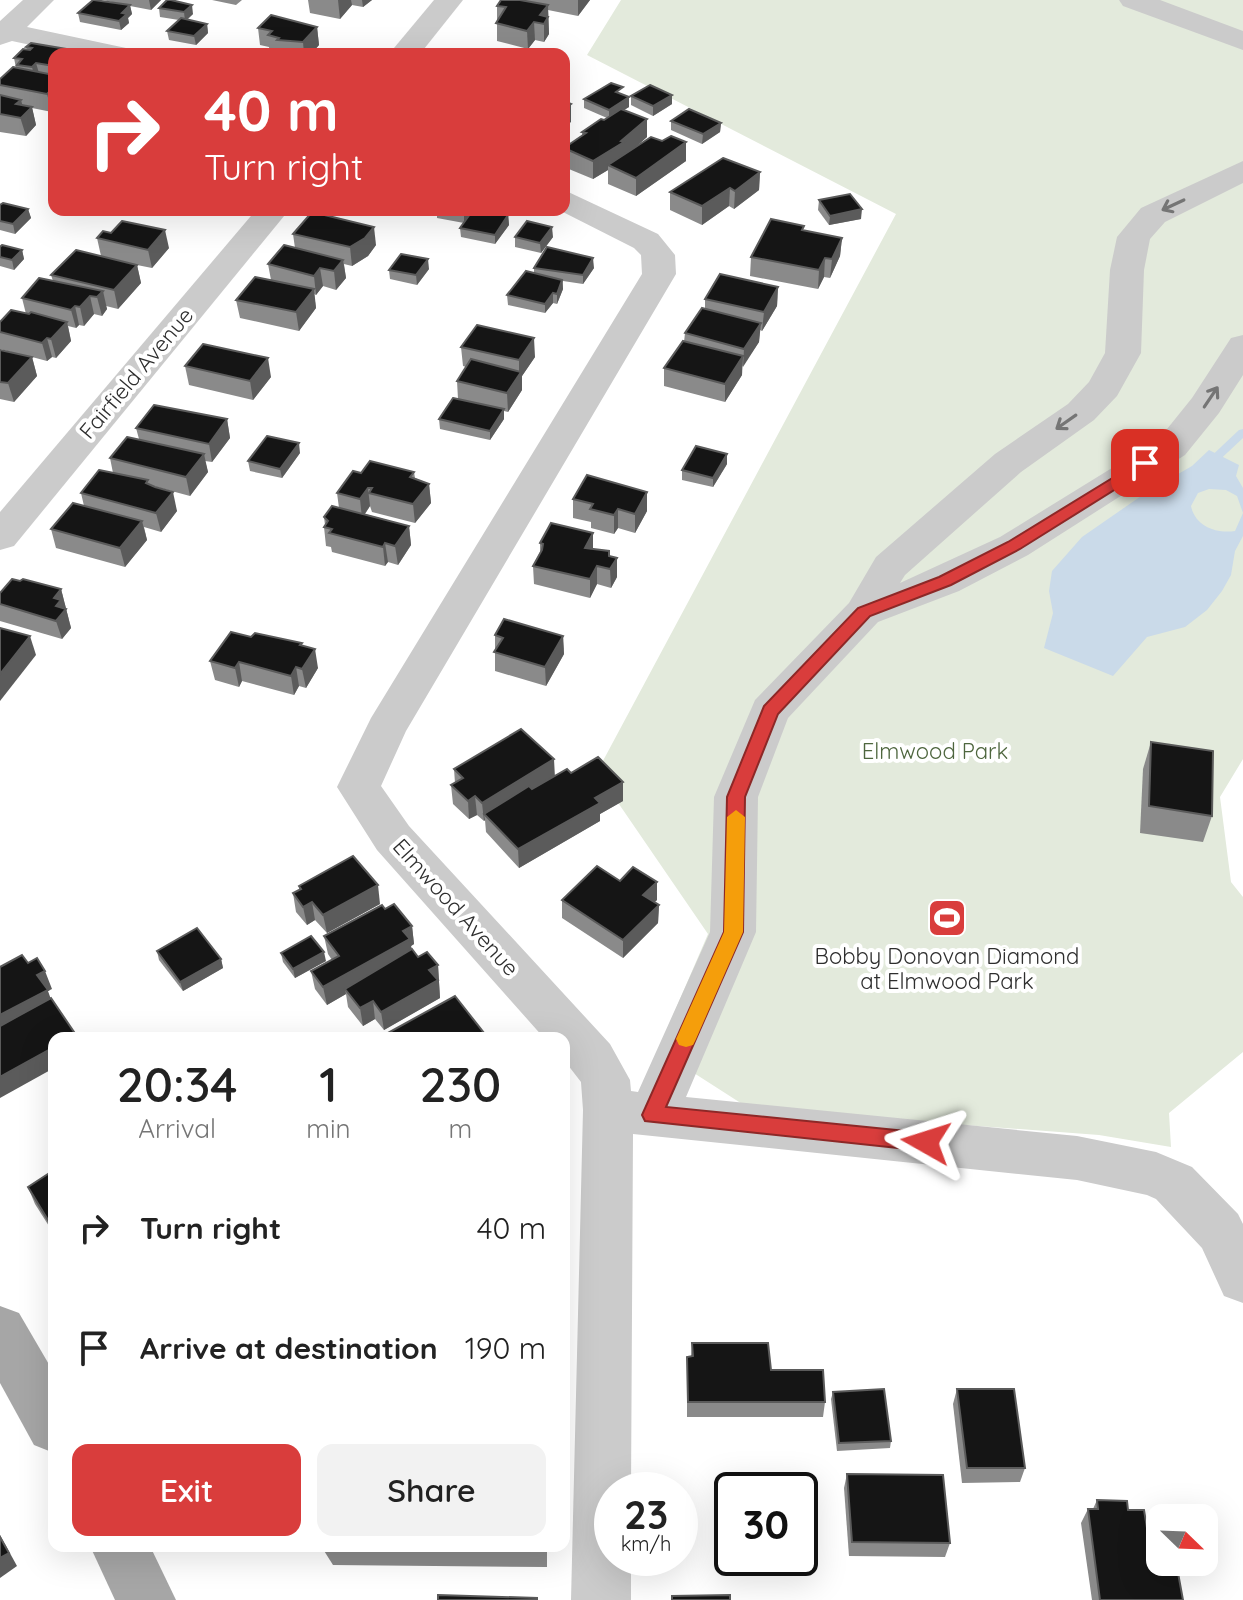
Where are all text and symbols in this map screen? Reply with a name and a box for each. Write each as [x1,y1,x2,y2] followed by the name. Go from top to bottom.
[204,75,339,145] text: 40 m
[72,80,176,184] icon: right
[204,144,363,189] text: Turn right
[1162,199,1186,214] one-way arrow
[73,302,199,444] street label: Fairfield Avenue
[1203,386,1220,408] one-way arrow
[1055,414,1077,430] one-way arrow
[1111,429,1179,497] pin
[1123,441,1167,485] icon: arrive
[862,737,1008,765] park label: Elmwood Park
[387,832,525,982] street label: Elmwood Avenue
[926,897,968,939] sports icon: Bobby Donovan Diamond at Elmwood Park
[815,942,1079,995] place label: Bobby Donovan Diamond at Elmwood Park
[117,1054,238,1114] text: 20:34
[319,1054,338,1114] text: 1
[419,1054,501,1114] text: 230
[884,1100,968,1184] position arrow
[138,1112,216,1145] text: Arrival
[306,1112,351,1145] text: min
[448,1112,472,1145] text: m
[72,1206,116,1250] icon: right
[140,1209,281,1247] text: Turn right
[477,1209,546,1247] text: 40 m
[72,1326,116,1370] icon: arrive
[140,1329,438,1367] text: Arrive at destination
[465,1329,546,1367] text: 190 m
[72,1444,301,1536] button: Exit
[317,1444,546,1536] button: Share
[714,1472,818,1576] speed limit sign: 30
[624,1489,668,1539] text: 23
[1146,1504,1218,1576] north arrow
[1146,1504,1218,1576] map controls
[621,1531,671,1556] text: km/h

